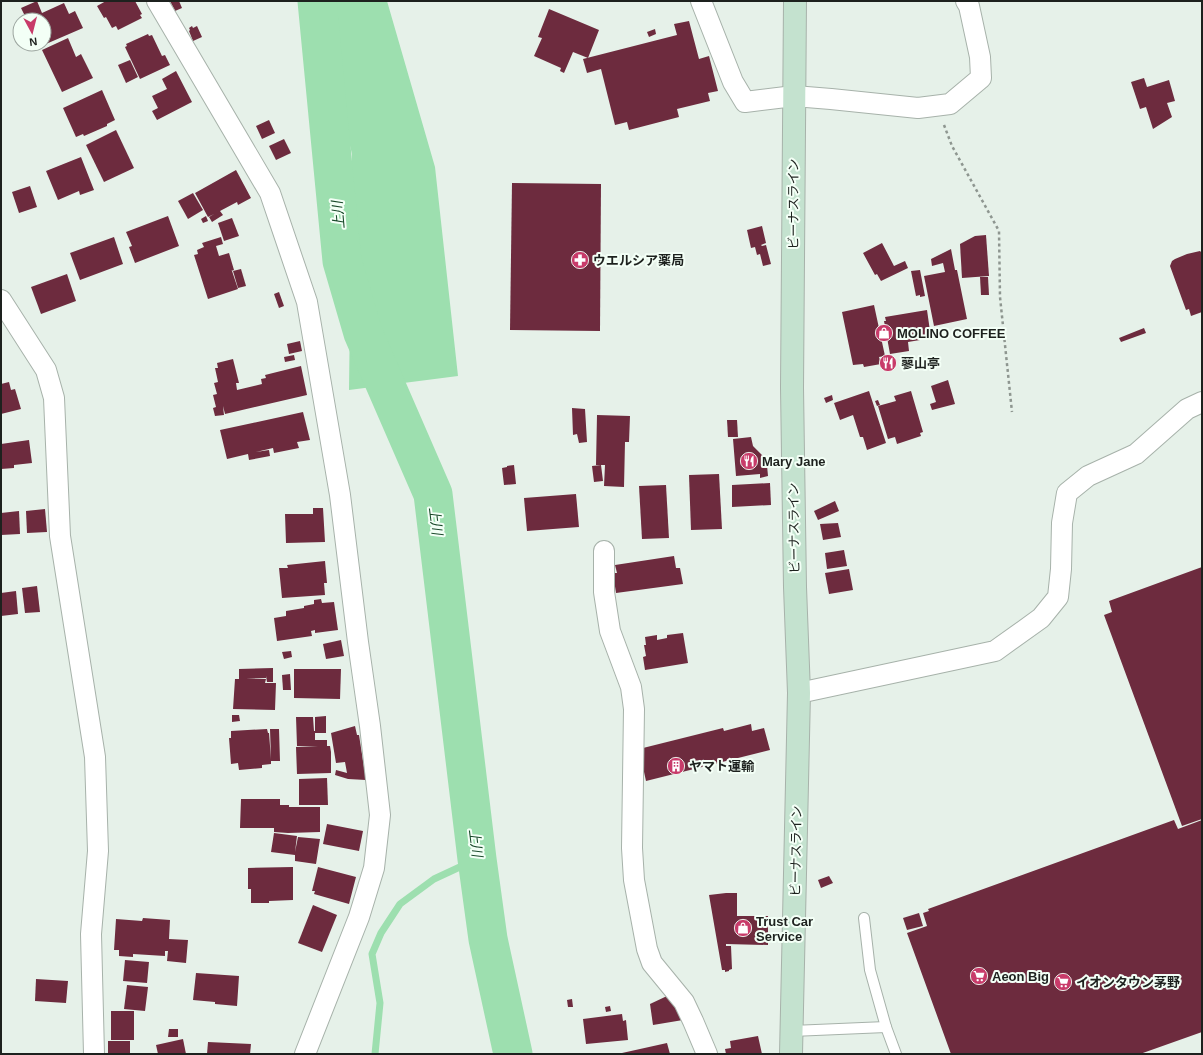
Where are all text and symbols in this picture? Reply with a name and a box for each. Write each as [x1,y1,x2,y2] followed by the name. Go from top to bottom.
[12,12,52,52] north arrow
[28,35,38,48] text: N
[786,158,801,250] street label: ビーナスライン
[329,198,347,230] water label: 上川
[570,250,590,270] pharmacy icon: ウエルシア薬局
[593,253,684,268] place label: ウエルシア薬局
[874,323,894,343] shop icon: MOLINO COFFEE
[897,326,1006,341] place label: MOLINO COFFEE
[878,353,898,373] restaurant icon: 蓼山亭
[901,356,940,371] place label: 蓼山亭
[739,451,759,471] restaurant icon: Mary Jane
[762,454,826,469] place label: Mary Jane
[786,482,802,574] street label: ビーナスライン
[426,506,446,538] water label: 上川
[666,756,686,776] building icon: ヤマト運輸
[689,759,755,774] place label: ヤマト運輸
[788,805,804,897] street label: ビーナスライン
[466,828,486,860] water label: 上川
[756,914,813,944] place label: Trust Car Service
[733,918,753,938] shop icon: Trust Car Service
[969,966,989,986] supermarket icon: Aeon Big
[992,969,1049,984] place label: Aeon Big
[1053,972,1073,992] supermarket icon: イオンタウン茅野
[1076,975,1180,990] place label: イオンタウン茅野

